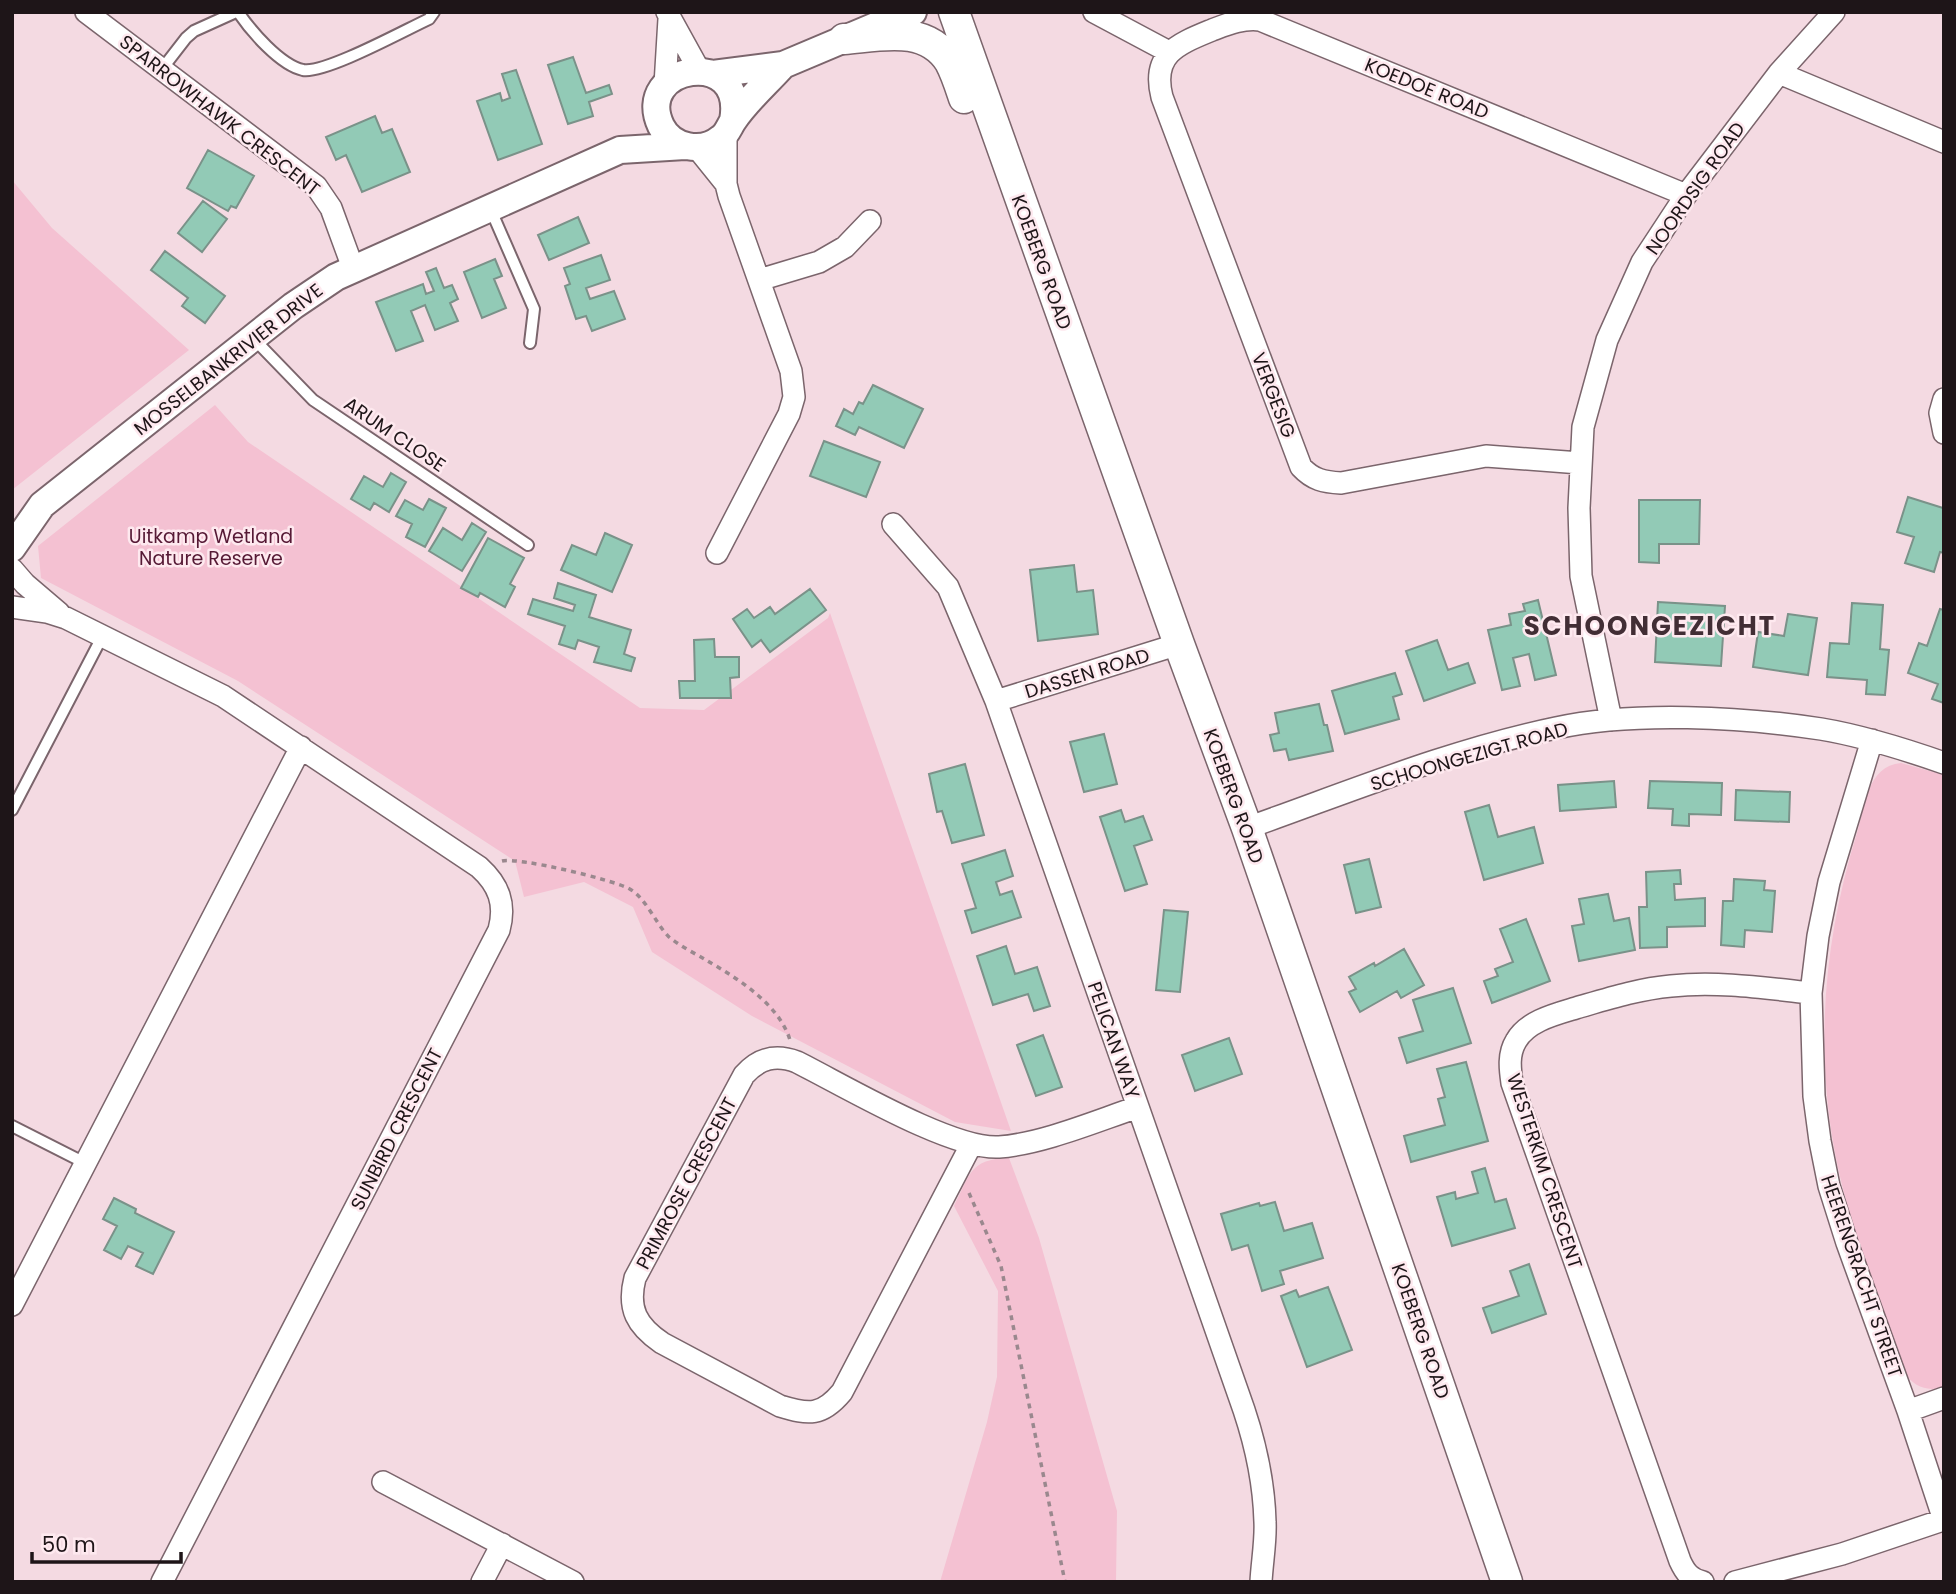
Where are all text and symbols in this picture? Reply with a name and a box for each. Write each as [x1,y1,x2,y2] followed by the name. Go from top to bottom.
[114,29,326,202] street label: SPARROWHAWK CRESCENT
[1361,51,1493,126] street label: KOEDOE ROAD
[1639,116,1751,260] street label: NOORDSIG ROAD
[1005,191,1078,333] street label: KOEBERG ROAD
[128,277,328,442] street label: MOSSELBANKRIVIER DRIVE
[1245,349,1302,442] street label: VERGESIG
[339,390,451,478] street label: ARUM CLOSE
[129,523,293,572] park label: Uitkamp Wetland Nature Reserve
[1524,608,1776,644] district label: SCHOONGEZICHT
[1021,642,1153,705] street label: DASSEN ROAD
[1367,715,1571,798] street label: SCHOONGEZIGT ROAD
[1197,725,1270,867] street label: KOEBERG ROAD
[1081,978,1146,1102] street label: PELICAN WAY
[344,1043,449,1215] street label: SUNBIRD CRESCENT
[1500,1070,1589,1272] street label: WESTERKIM CRESCENT
[630,1092,743,1274] street label: PRIMROSE CRESCENT
[1814,1171,1909,1381] street label: HEERENGRACHT STREET
[1385,1260,1456,1402] street label: KOEBERG ROAD
[32,1520,180,1564] scale bar
[42,1530,96,1559] text: 50 m

